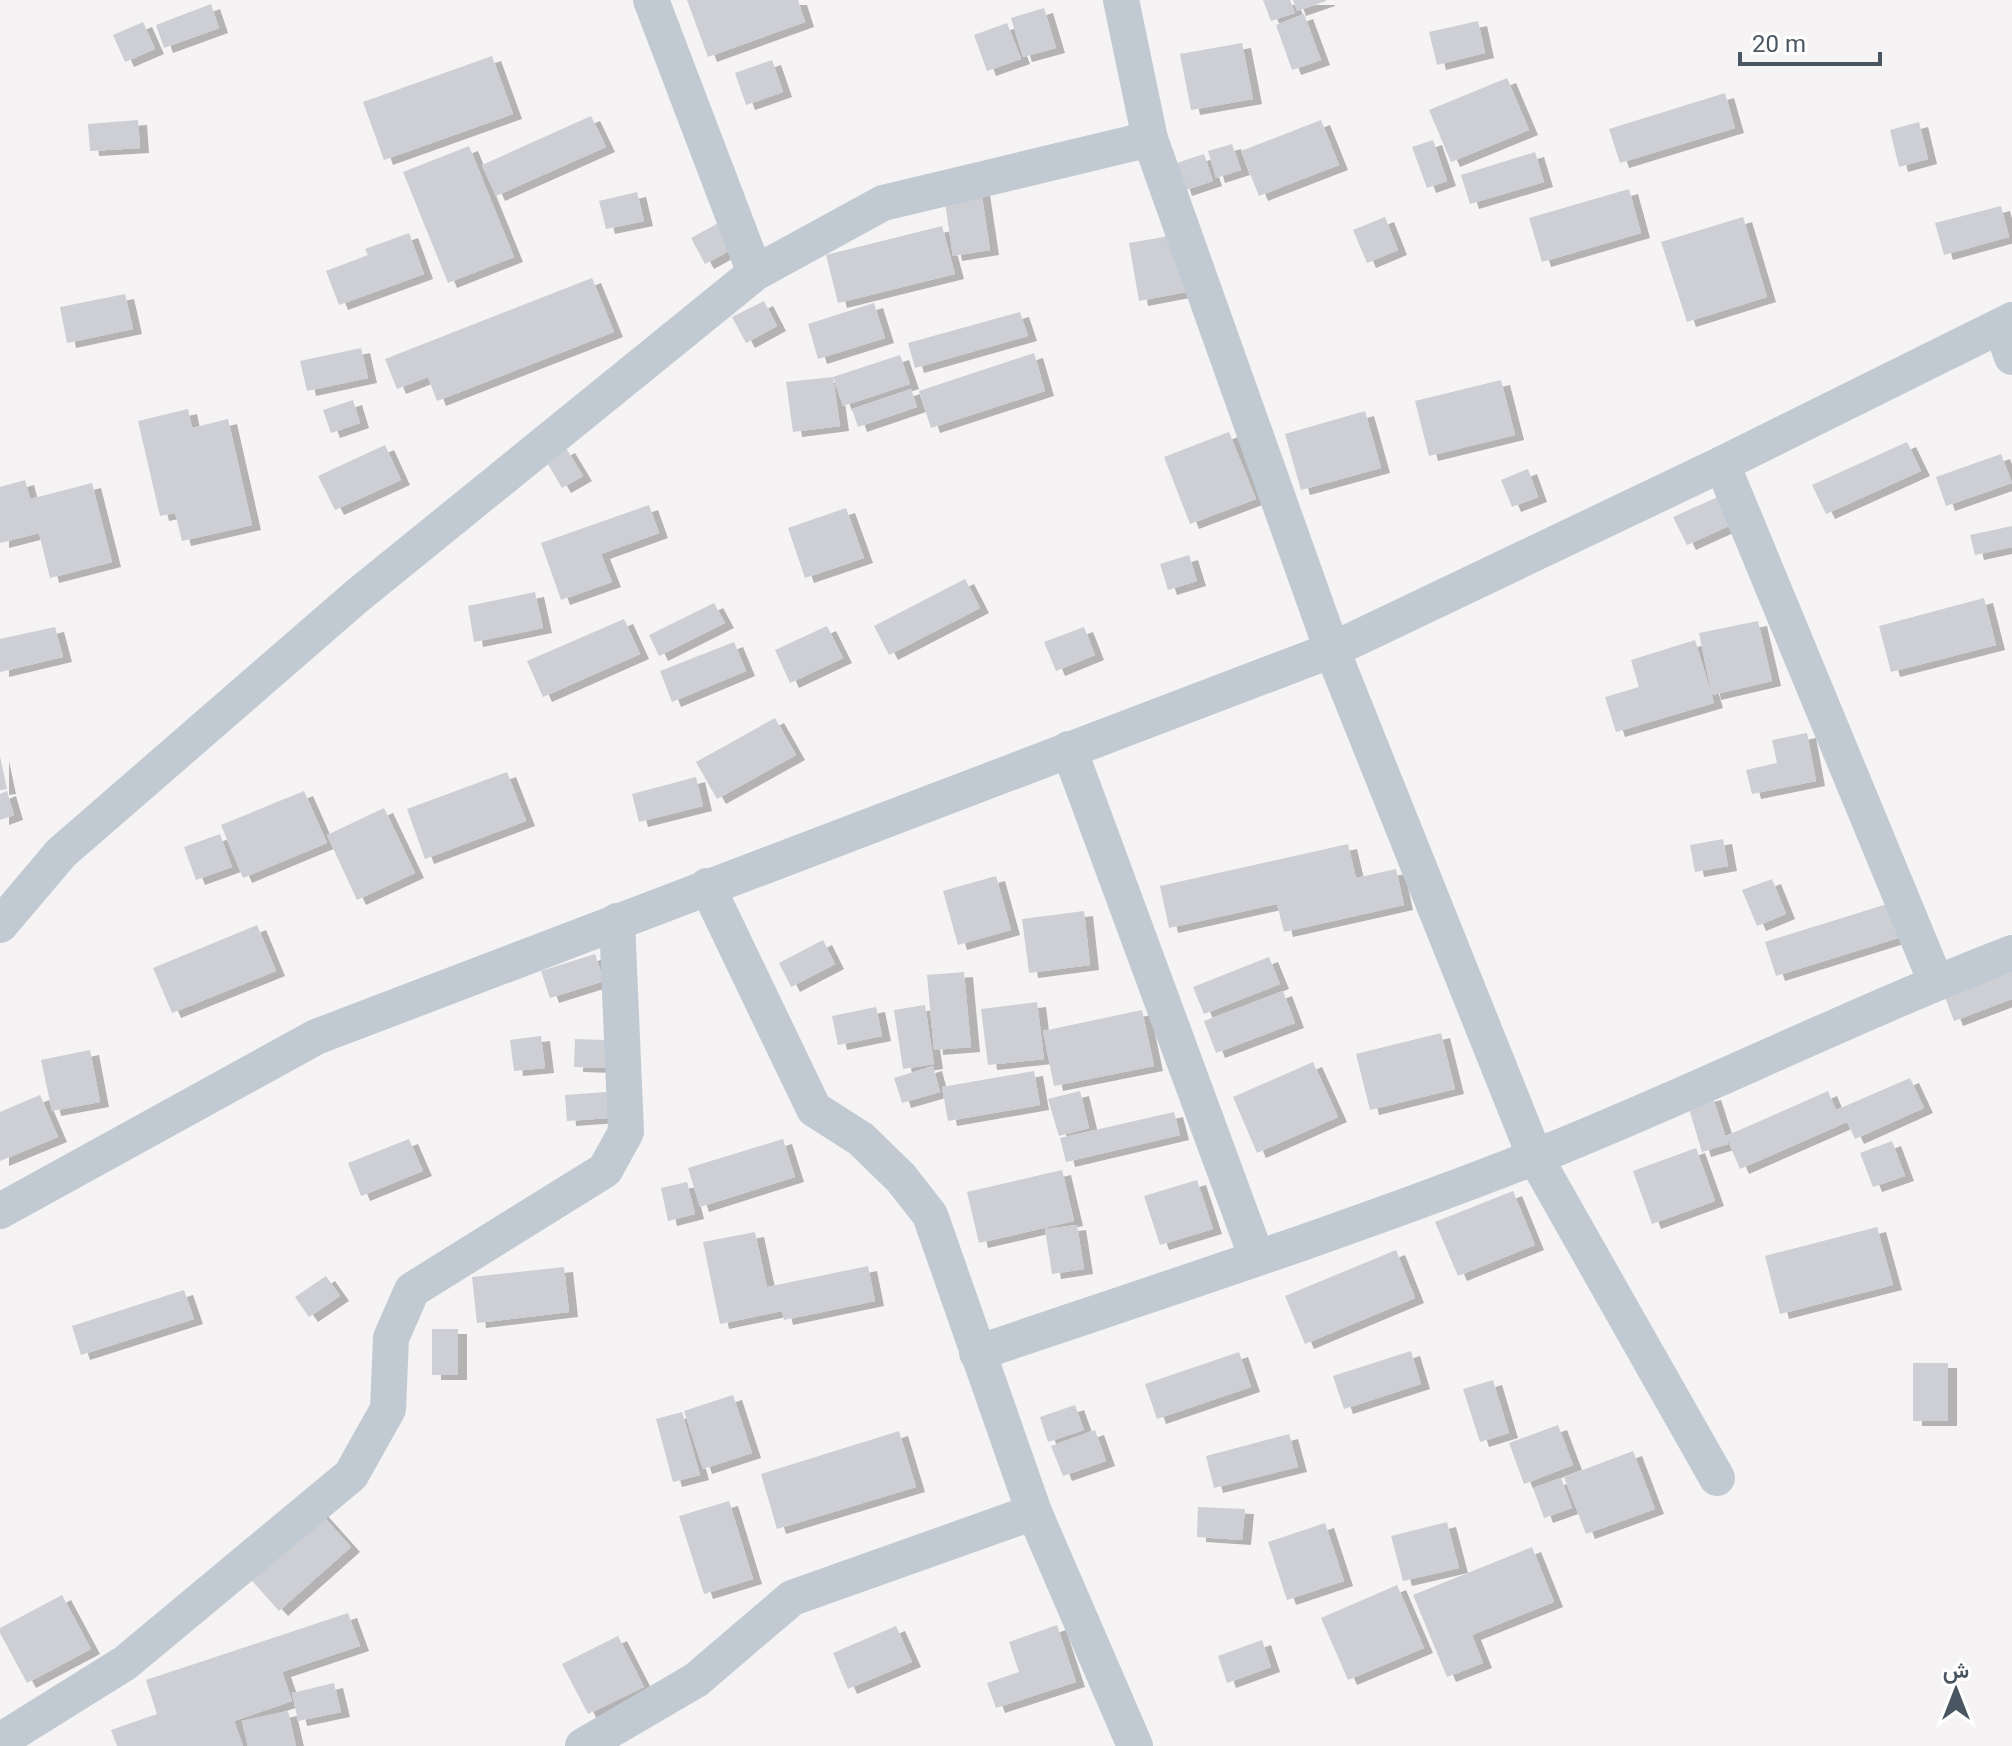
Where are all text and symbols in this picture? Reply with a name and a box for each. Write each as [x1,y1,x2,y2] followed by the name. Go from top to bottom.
[1740,16,1880,66] scale bar
[1752,30,1806,58] text: 20 m
[1916,1650,1996,1730] north arrow
[1943,1658,1969,1684] text: ش

